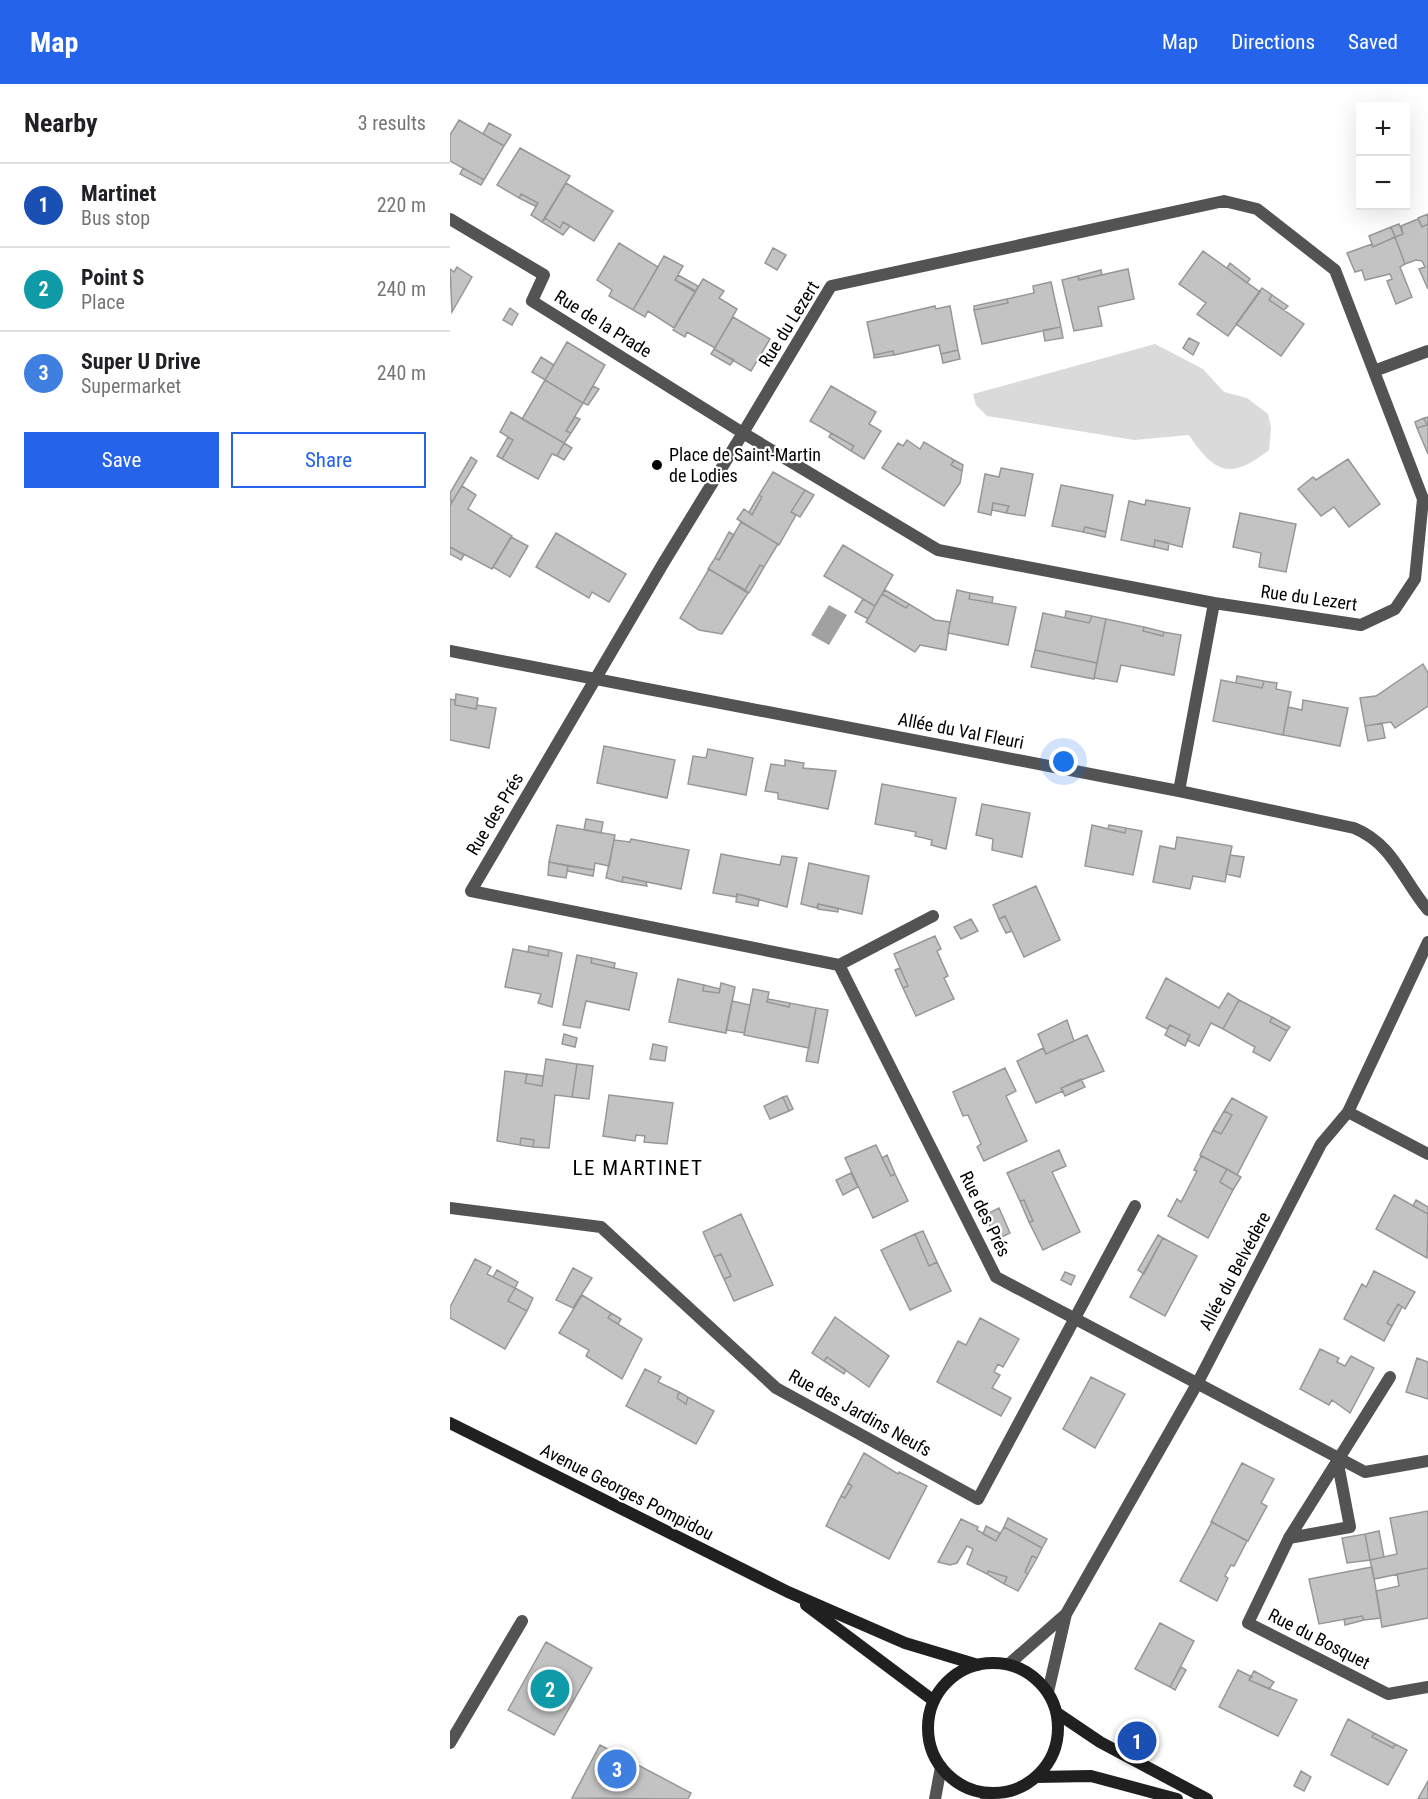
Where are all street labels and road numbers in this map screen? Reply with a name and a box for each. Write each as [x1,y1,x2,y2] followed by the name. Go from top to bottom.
[754,277,823,370] street label: Rue du Lezert
[551,285,656,362] street label: Rue de la Prade
[1260,580,1359,615] street label: Rue du Lezert
[896,708,1026,753] street label: Allée du Val Fleuri
[462,769,527,859] street label: Rue des Prés
[956,1168,1015,1260] street label: Rue des Prés
[1195,1208,1275,1334] street label: Allée du Belvédère
[785,1365,935,1460] street label: Rue des Jardins Neufs
[537,1439,717,1544] street label: Avenue Georges Pompidou
[1265,1604,1374,1673] street label: Rue du Bosquet

